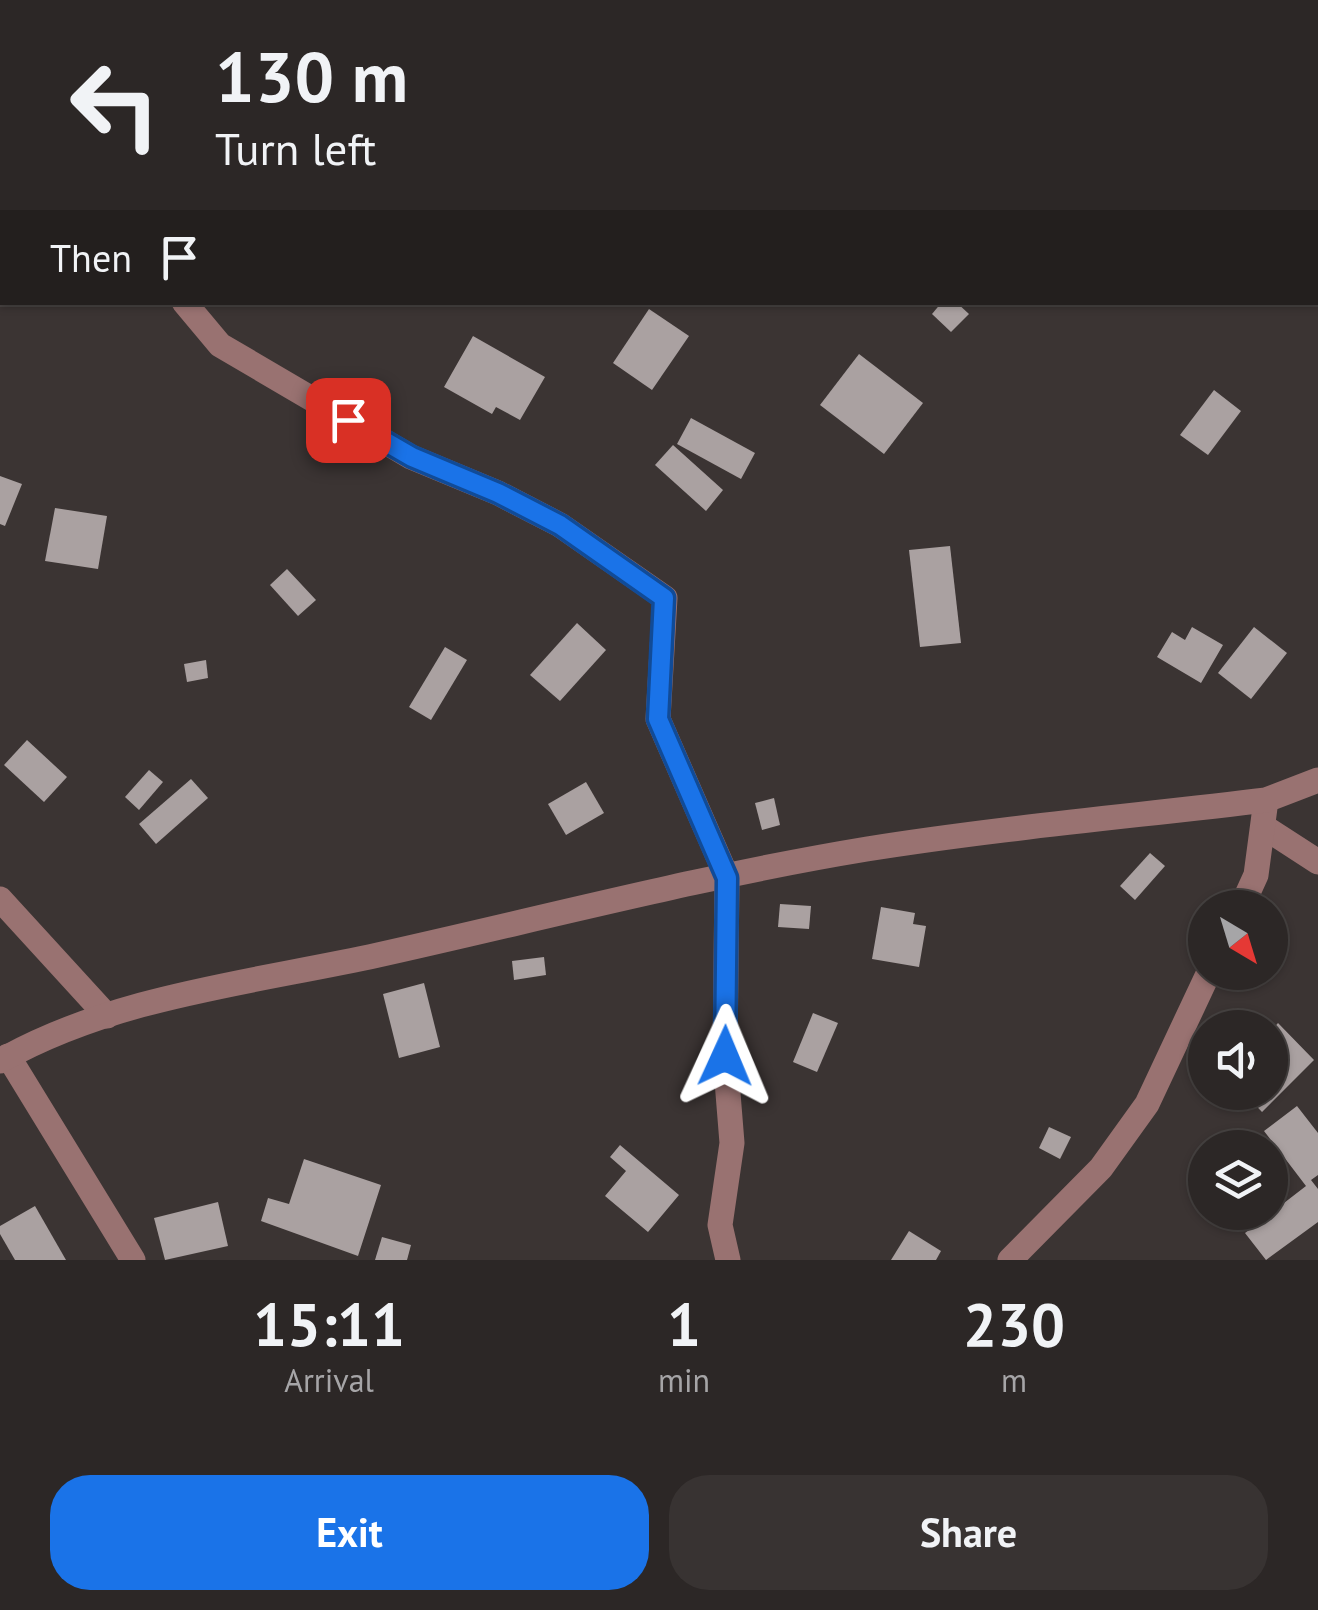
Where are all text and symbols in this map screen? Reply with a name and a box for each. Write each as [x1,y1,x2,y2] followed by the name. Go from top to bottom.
[215,31,408,121] text: 130 m
[50,40,180,170] icon: left
[215,119,376,177] text: Turn left
[152,230,207,285] icon: arrive
[50,233,132,282] text: Then
[306,378,391,463] pin
[321,393,376,448] icon: arrive
[1188,890,1288,990] north arrow
[1188,890,1288,1230] map controls
[673,1004,777,1108] position arrow
[1188,1010,1288,1110] button: sound
[1188,1130,1288,1230] button: layers
[253,1285,405,1363] text: 15:11
[667,1285,701,1363] text: 1
[963,1285,1065,1363] text: 230
[284,1359,374,1401] text: Arrival
[658,1359,710,1401] text: min
[1001,1359,1027,1401] text: m
[50,1475,649,1590] button: Exit
[669,1475,1268,1590] button: Share

